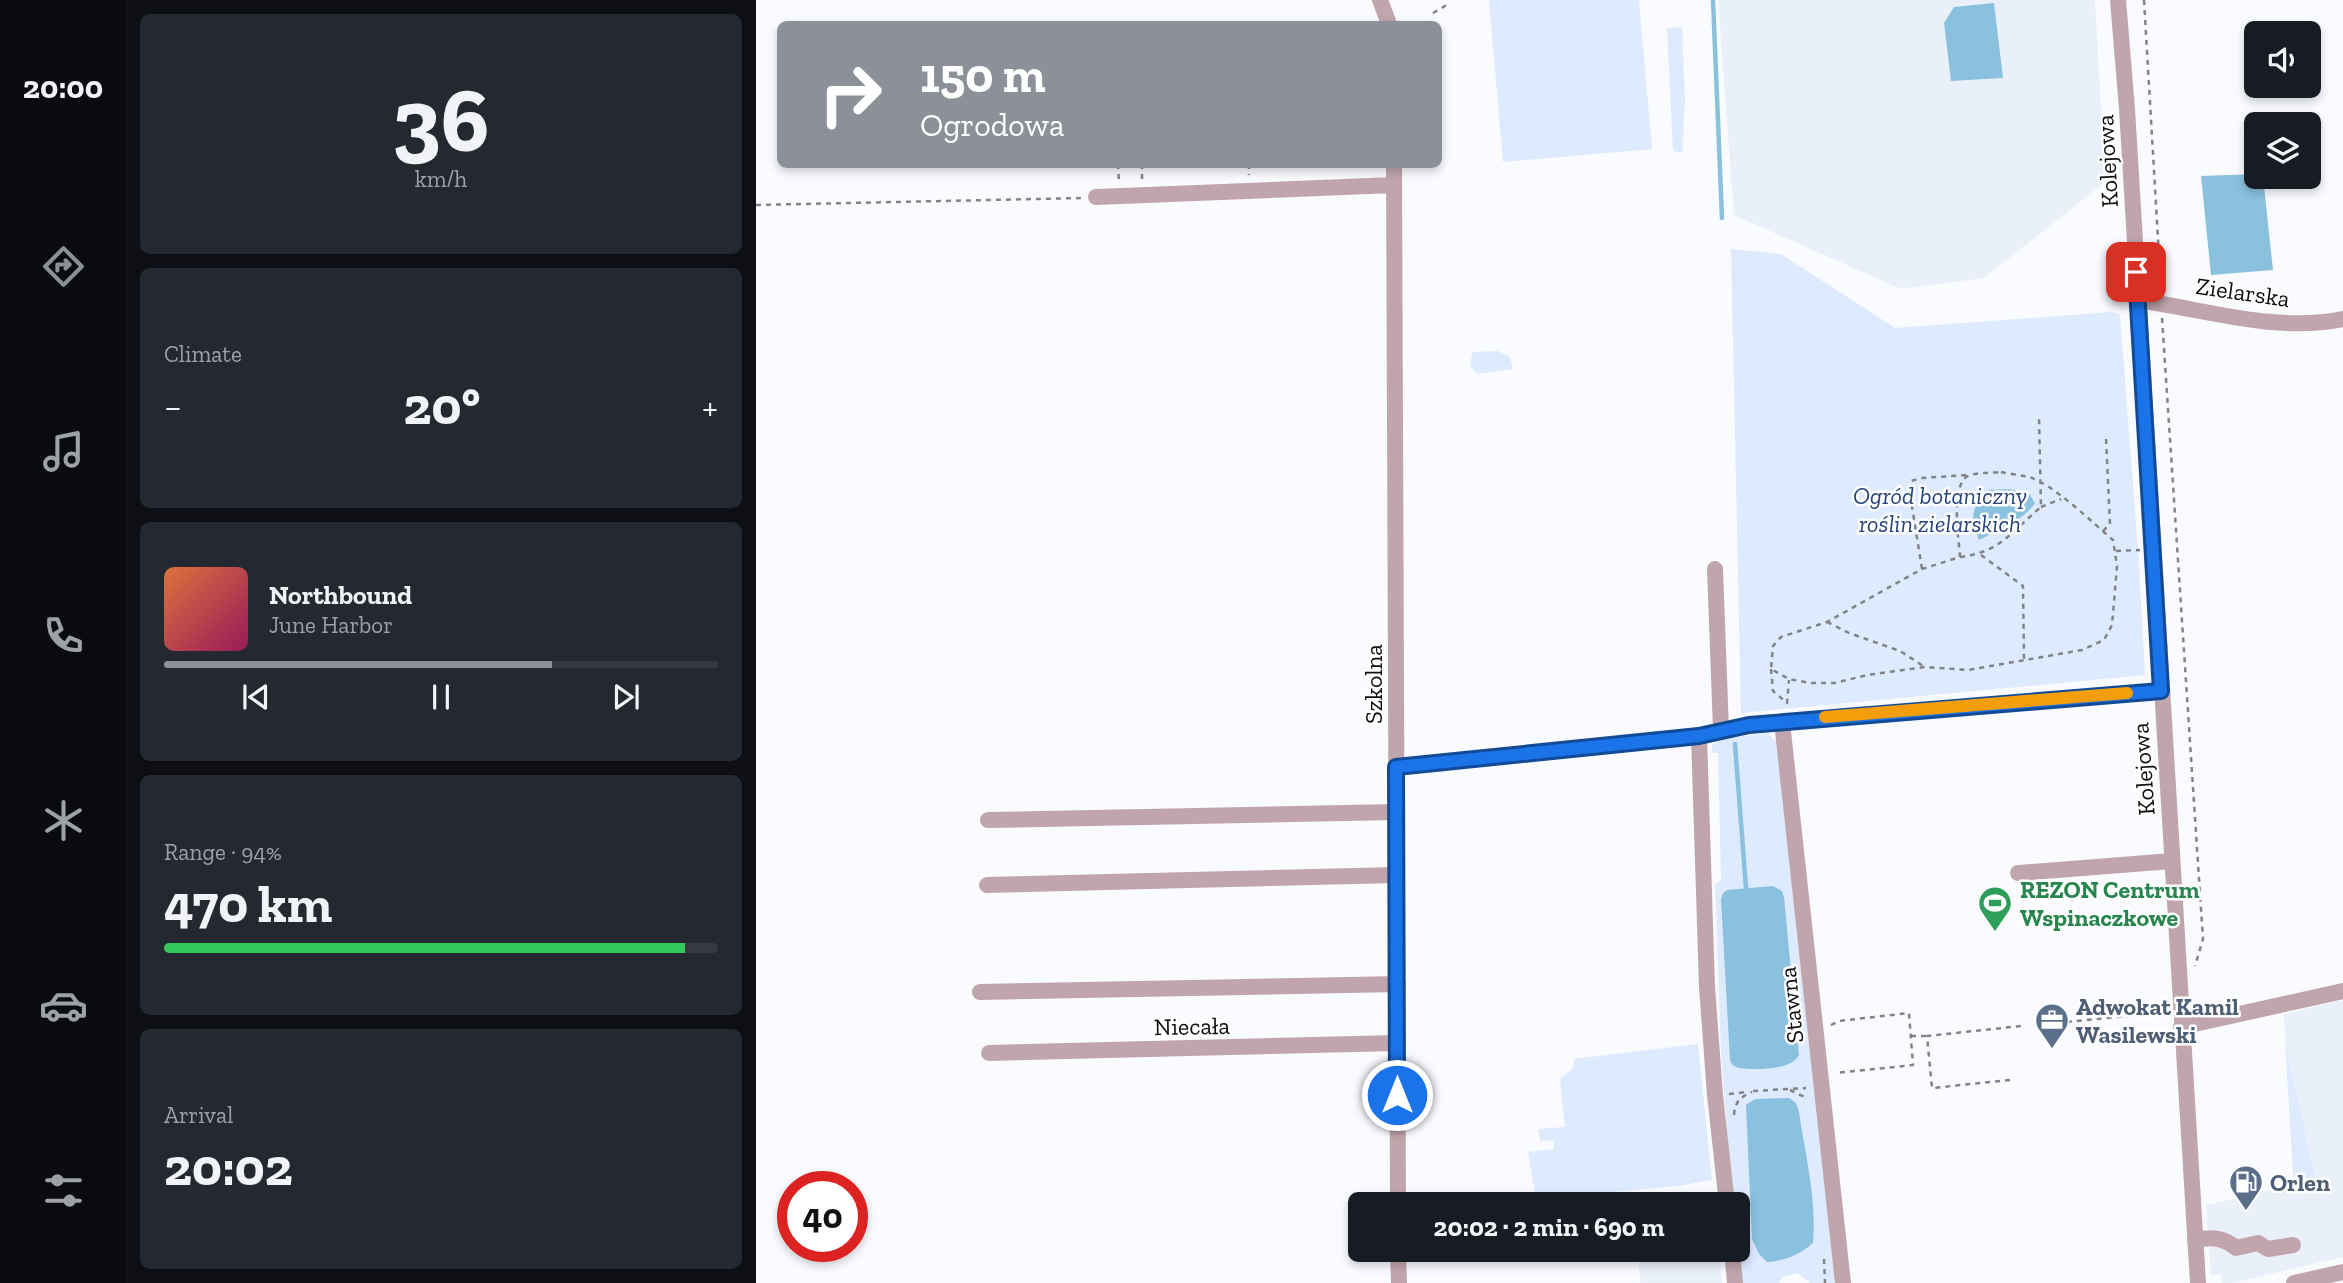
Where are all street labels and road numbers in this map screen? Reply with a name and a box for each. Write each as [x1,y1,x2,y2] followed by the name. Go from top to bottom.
[2090,113,2124,208] street label: Kolejowa
[2194,271,2292,313] street label: Zielarska
[1359,644,1388,724] street label: Szkolna
[2125,721,2161,816] street label: Kolejowa
[1773,965,1809,1045] street label: Stawna
[1154,1011,1231,1041] street label: Niecała

